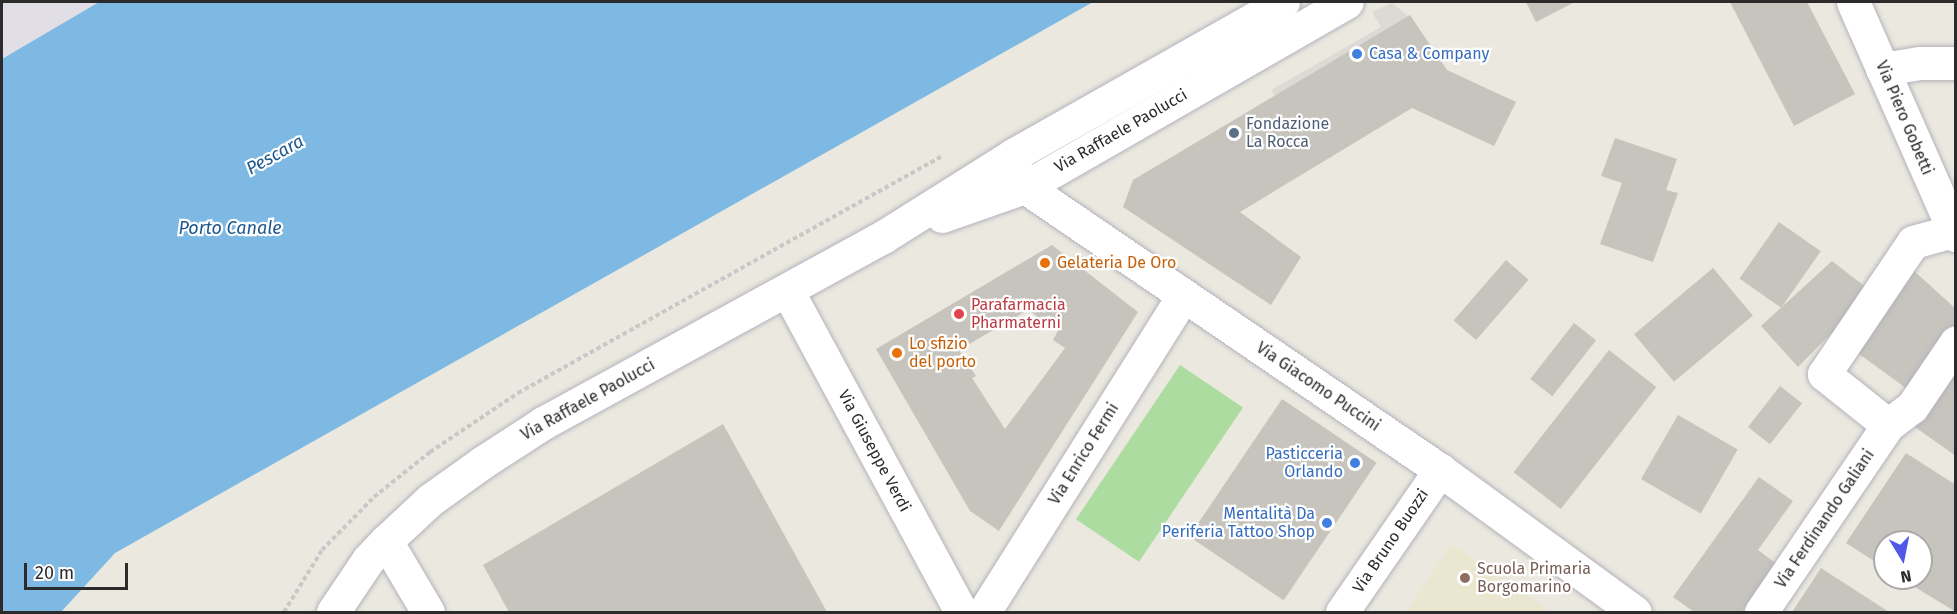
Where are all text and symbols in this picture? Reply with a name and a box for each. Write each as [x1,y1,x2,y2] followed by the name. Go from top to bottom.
[1369,44,1489,64] place label: Casa & Company
[1350,47,1364,61] marker: Casa & Company
[1871,58,1937,178] street label: Via Piero Gobetti
[1051,85,1191,177] street label: Via Raffaele Paolucci
[1246,114,1329,152] place label: Fondazione La Rocca
[1227,126,1241,140] marker: Fondazione La Rocca
[242,130,308,180] water label: Pescara
[178,217,282,239] water label: Porto Canale
[1057,253,1176,273] place label: Gelateria De Oro
[1038,256,1052,270] marker: Gelateria De Oro
[971,295,1066,333] place label: Parafarmacia Pharmaterni
[952,307,966,321] marker: Parafarmacia Pharmaterni
[909,334,976,372] place label: Lo sfizio del porto
[1252,338,1384,436] street label: Via Giacomo Puccini
[890,346,904,360] marker: Lo sfizio del porto
[518,355,658,445] street label: Via Raffaele Paolucci
[834,387,914,515] street label: Via Giuseppe Verdi
[1045,400,1123,508] street label: Via Enrico Fermi
[1266,444,1343,482] place label: Pasticceria Orlando
[1771,446,1879,592] street label: Via Ferdinando Galiani
[1348,456,1362,470] marker: Pasticceria Orlando
[1349,485,1433,597] street label: Via Bruno Buozzi
[1162,504,1315,542] place label: Mentalità Da Periferia Tattoo Shop
[1320,516,1334,530] marker: Mentalità Da Periferia Tattoo Shop
[1873,530,1933,590] north arrow
[27,551,130,589] scale bar
[1477,559,1591,597] place label: Scuola Primaria Borgomarino
[35,562,74,584] text: 20 m
[1899,566,1913,587] text: N
[1458,571,1472,585] marker: Scuola Primaria Borgomarino

